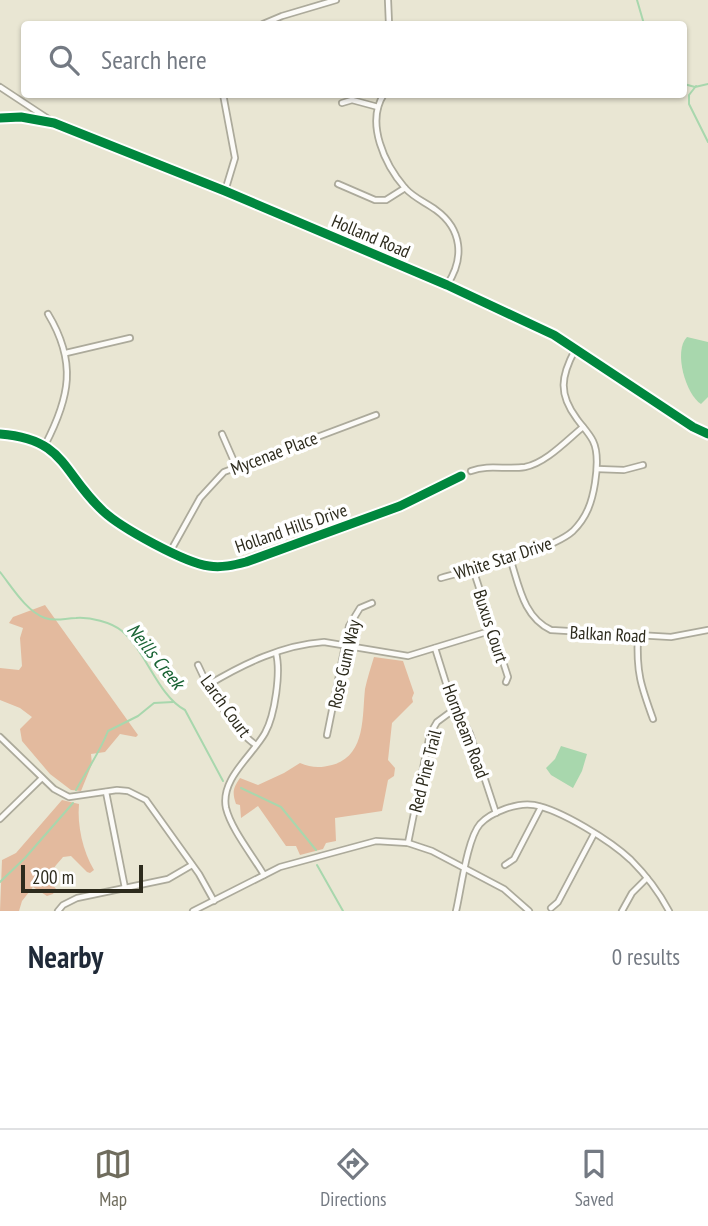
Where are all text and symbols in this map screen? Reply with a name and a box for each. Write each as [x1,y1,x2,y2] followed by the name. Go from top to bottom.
[21,21,687,98] search box
[45,41,83,79] icon: search
[101,43,207,76] text: Search here
[328,209,414,263] street label: Holland Road
[227,426,321,480] street label: Mycenae Place
[232,498,350,558] street label: Holland Hills Drive
[451,531,555,585] street label: White Star Drive
[468,587,514,665] street label: Buxus Court
[323,617,365,711] street label: Rose Gum Way
[122,618,192,696] water label: Neills Creek
[569,621,647,647] street label: Balkan Road
[196,670,256,742] street label: Larch Court
[438,681,494,781] street label: Hornbeam Road
[404,726,447,815] street label: Red Pine Trail
[21,862,144,894] scale bar
[32,865,74,889] text: 200 m
[28,937,103,976] text: Nearby
[612,942,680,971] text: 0 results
[94,1145,132,1211] tab: Map
[320,1145,386,1211] tab: Directions
[575,1145,614,1211] tab: Saved

